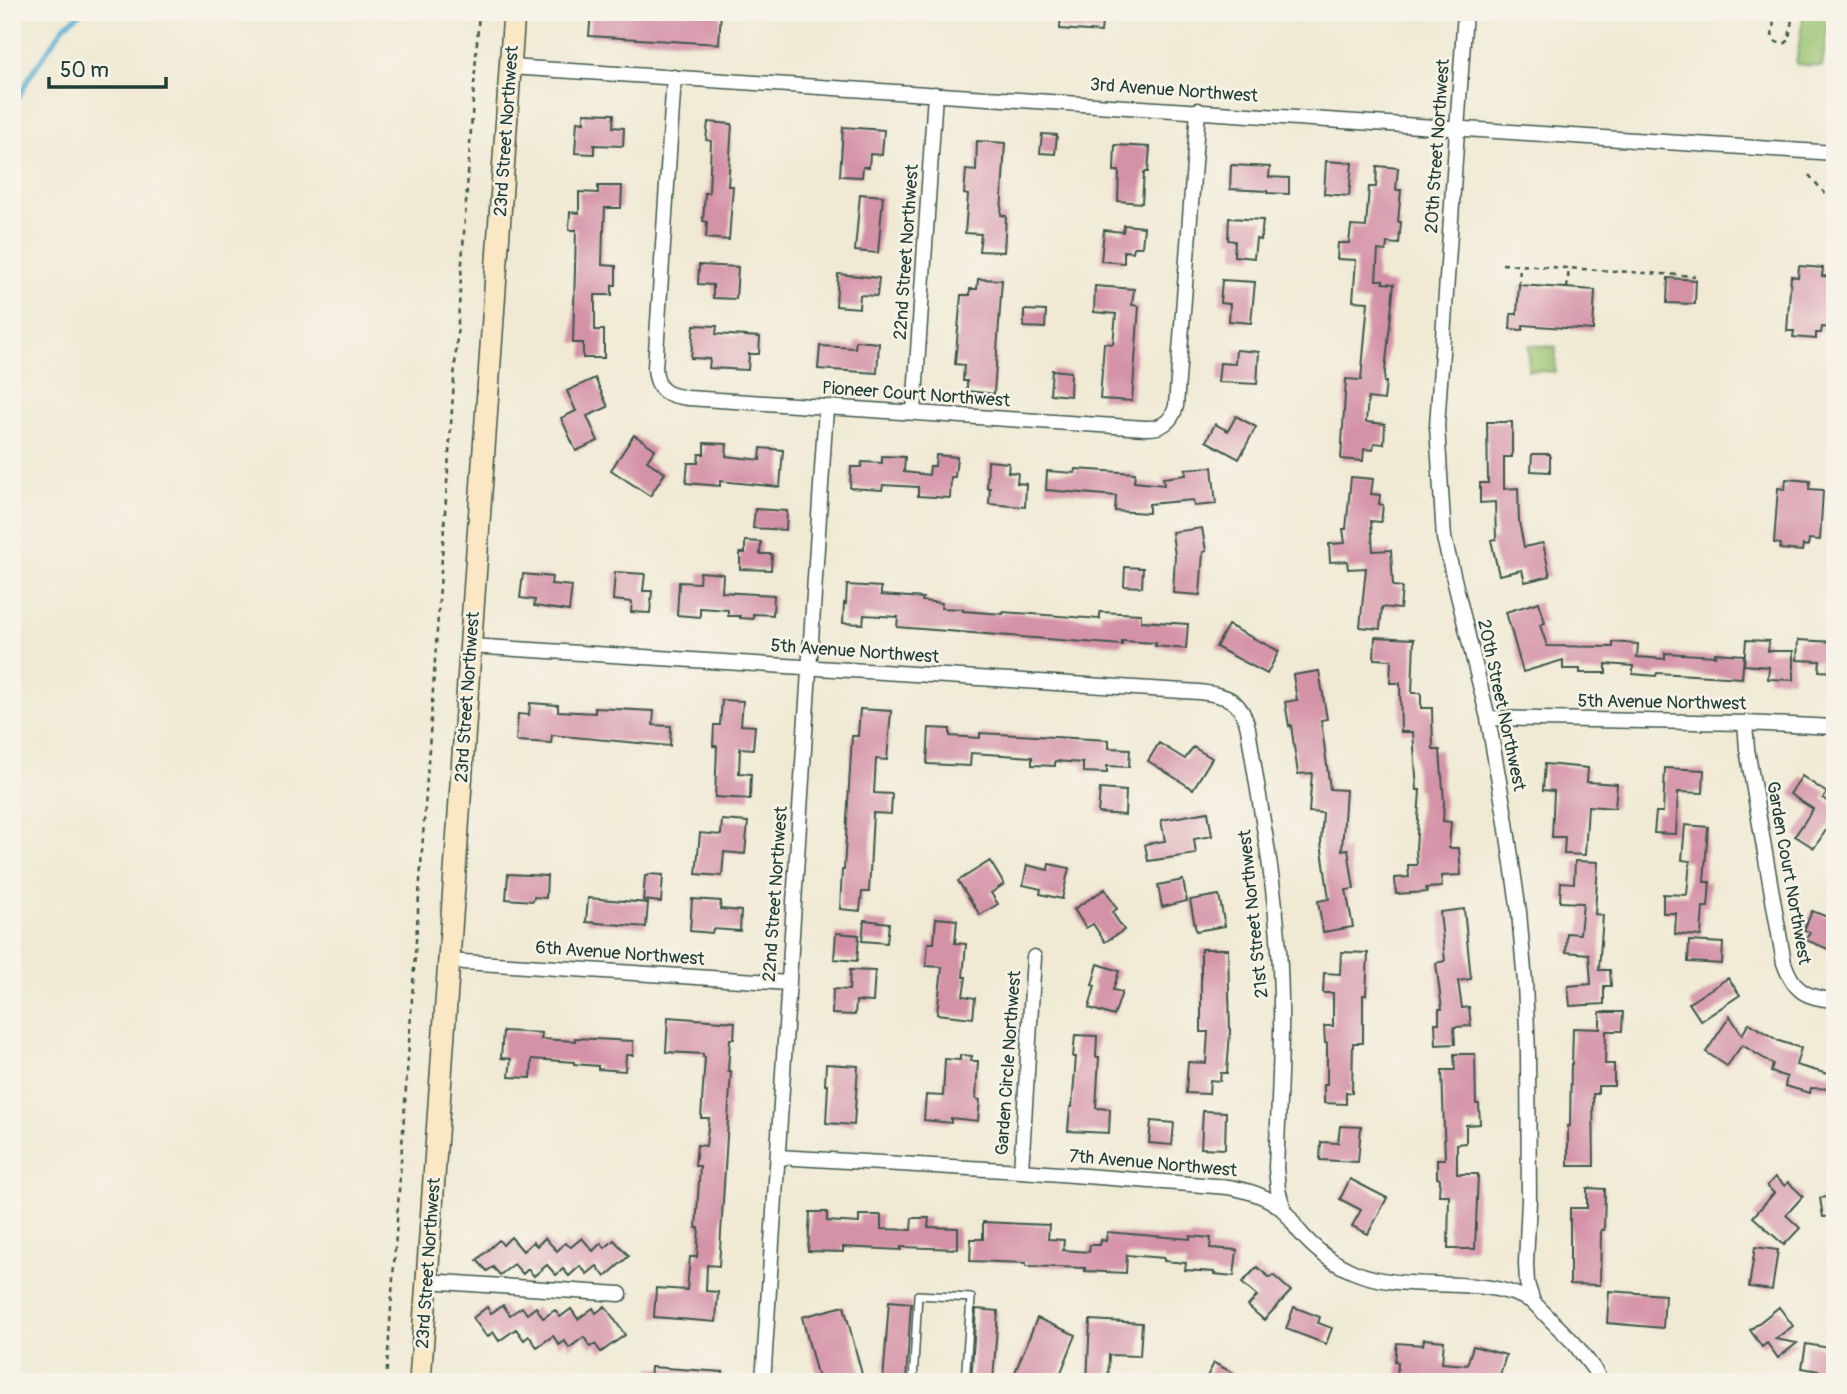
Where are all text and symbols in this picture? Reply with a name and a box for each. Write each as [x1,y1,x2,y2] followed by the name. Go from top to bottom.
[489,44,524,217] street label: 23rd Street Northwest
[49,46,166,90] scale bar
[60,57,109,84] text: 50 m
[1420,57,1455,234] street label: 20th Street Northwest
[1089,73,1259,108] street label: 3rd Avenue Northwest
[889,163,924,341] street label: 22nd Street Northwest
[821,376,1012,413] street label: Pioneer Court Northwest
[450,610,485,783] street label: 23rd Street Northwest
[1472,617,1531,794] street label: 20th Street Northwest
[770,634,941,669] street label: 5th Avenue Northwest
[1577,690,1747,715] street label: 5th Avenue Northwest
[1761,780,1816,967] street label: Garden Court Northwest
[758,805,793,983] street label: 22nd Street Northwest
[1233,828,1274,999] street label: 21st Street Northwest
[535,936,706,971] street label: 6th Avenue Northwest
[991,969,1026,1156] street label: Garden Circle Northwest
[1068,1145,1239,1182] street label: 7th Avenue Northwest
[411,1176,446,1349] street label: 23rd Street Northwest

